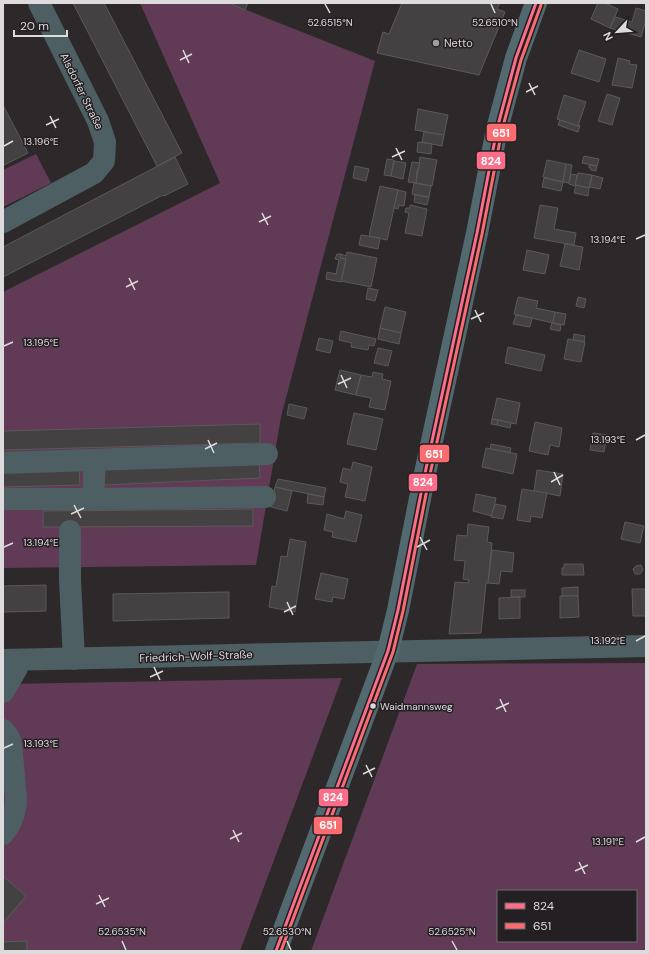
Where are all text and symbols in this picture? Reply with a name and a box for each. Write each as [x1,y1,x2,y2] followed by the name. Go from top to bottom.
[14,12,67,38] scale bar
[597,12,637,52] north arrow
[307,16,353,29] text: 52.6515°N
[472,16,518,29] text: 52.6510°N
[20,18,49,34] text: 20 m
[600,30,616,43] text: N
[444,36,473,50] place label: Netto
[431,38,441,48] marker: Netto
[57,50,107,132] street label: Alsdorfer Straße
[486,123,517,142] line badge: 651
[492,126,510,140] text: 651
[23,135,59,148] text: 13.196°E
[476,151,506,170] line badge: 824
[481,154,501,168] text: 824
[590,233,626,246] text: 13.194°E
[23,336,59,349] text: 13.195°E
[591,433,626,446] text: 13.193°E
[419,444,450,463] line badge: 651
[425,447,443,461] text: 651
[408,473,438,492] line badge: 824
[413,475,433,489] text: 824
[23,536,59,549] text: 13.194°E
[591,634,626,647] text: 13.192°E
[139,647,253,665] street label: Friedrich-Wolf-Straße
[380,700,453,713] place label: Waidmannsweg
[368,701,378,711] marker: Waidmannsweg
[24,737,59,750] text: 13.193°E
[318,788,349,807] line badge: 824
[323,790,343,804] text: 824
[313,816,343,835] line badge: 651
[319,818,337,832] text: 651
[592,835,624,848] text: 13.191°E
[497,890,637,942] legend
[533,898,554,914] text: 824
[533,918,551,934] text: 651
[98,925,146,938] text: 52.6535°N
[263,925,311,938] text: 52.6530°N
[428,925,476,938] text: 52.6525°N

